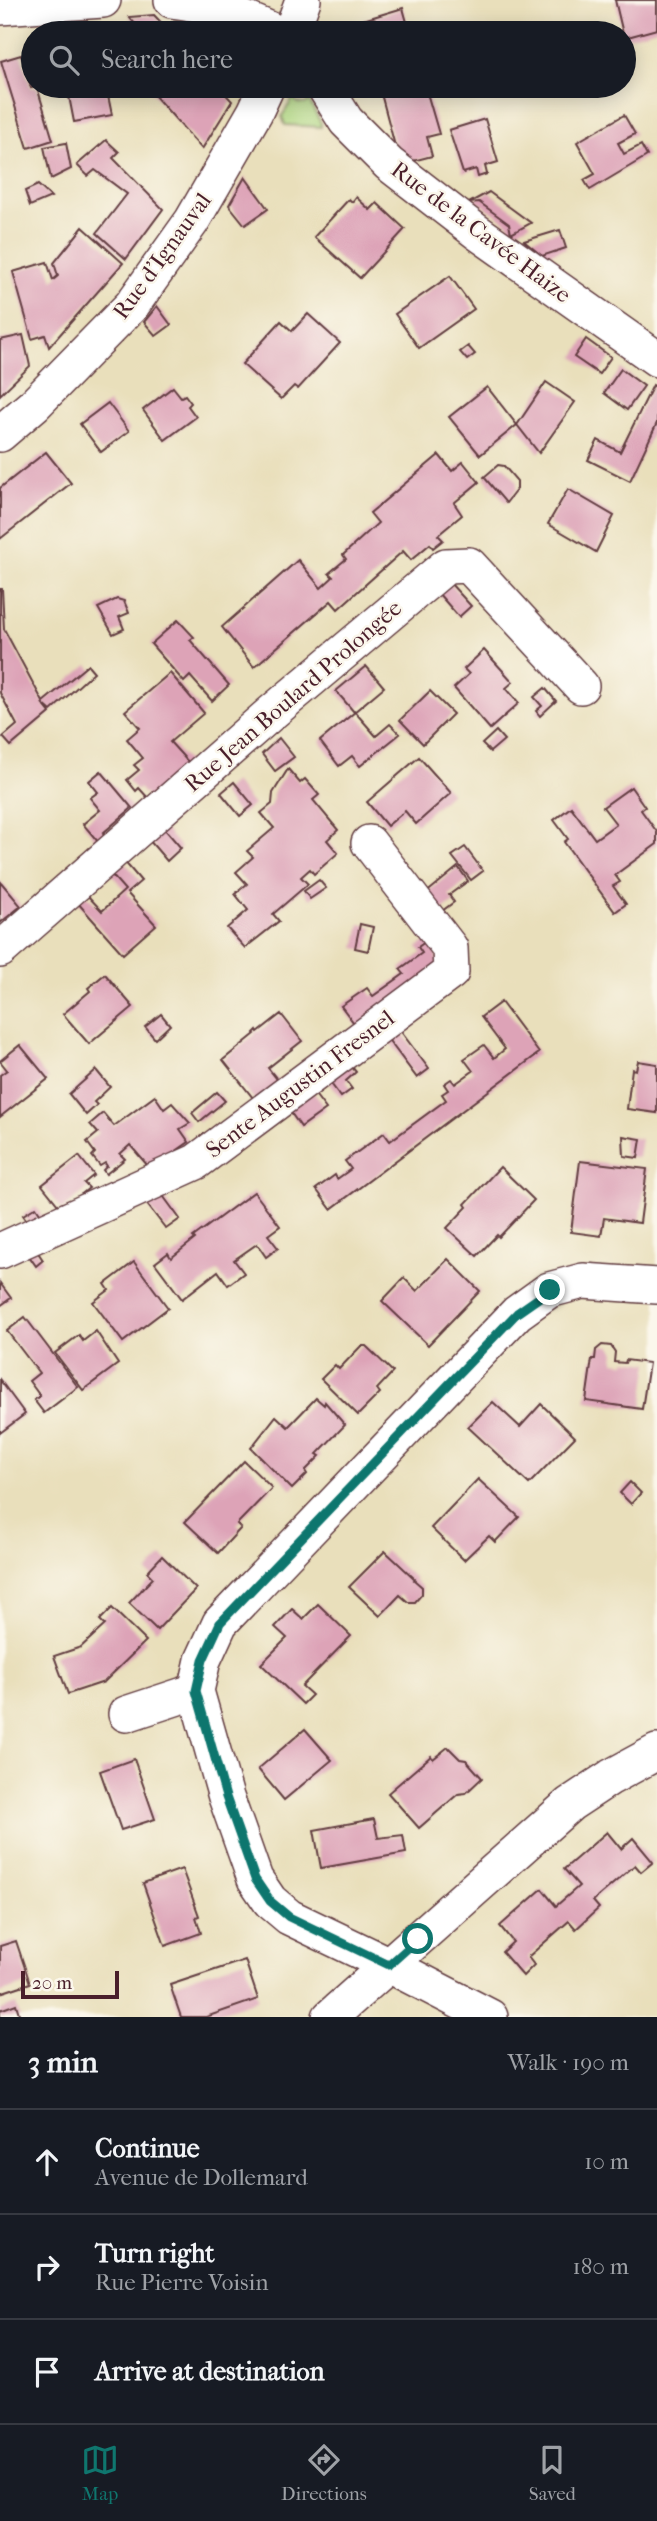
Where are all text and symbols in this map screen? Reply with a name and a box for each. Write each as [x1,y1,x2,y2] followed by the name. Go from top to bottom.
[21,21,636,98] search box
[45,41,83,79] icon: search
[101,44,233,75] text: Search here
[386,156,576,308] street label: Rue de la Cavée Haize
[107,187,217,324] street label: Rue d'Ignauval
[179,594,407,798] street label: Rue Jean Boulard Prolongée
[200,1004,400,1164] street label: Sente Augustin Fresnel
[534,1274,565,1305] route end
[402,1923,433,1954] route start
[21,1968,119,2000] scale bar
[32,1972,72,1994] text: 20 m
[28,2045,98,2080] text: 3 min
[508,2049,629,2076] text: Walk · 190 m
[95,2133,200,2164] text: Continue
[28,2143,66,2181] icon: ahead
[584,2148,629,2175] text: 10 m
[95,2164,308,2191] text: Avenue de Dollemard
[95,2238,215,2269] text: Turn right
[28,2248,66,2286] icon: right
[572,2253,629,2280] text: 180 m
[95,2269,269,2296] text: Rue Pierre Voisin
[28,2353,66,2391] icon: arrive
[95,2356,325,2387] text: Arrive at destination
[81,2441,119,2505] tab: Map
[281,2441,367,2505] tab: Directions
[529,2441,576,2505] tab: Saved

